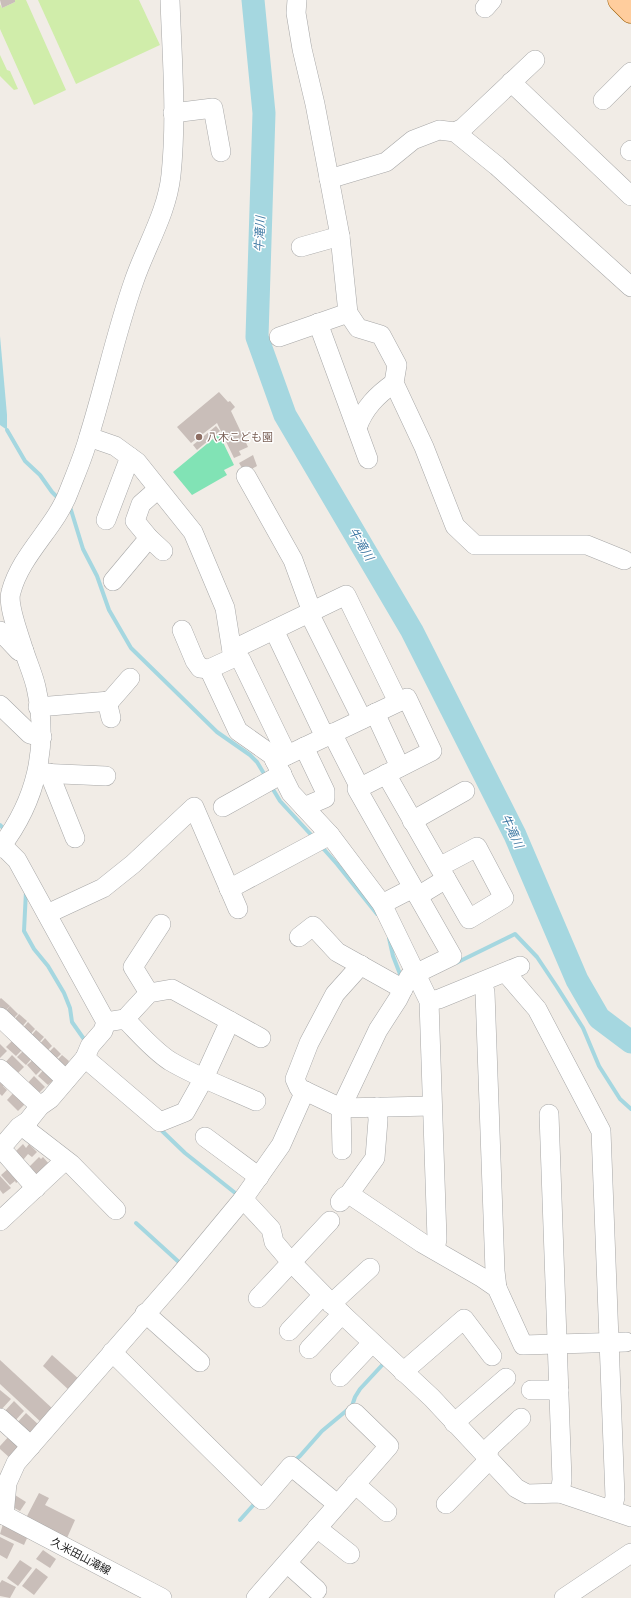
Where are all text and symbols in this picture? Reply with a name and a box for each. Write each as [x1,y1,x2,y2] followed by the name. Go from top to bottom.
[251,214,269,252] water label: 牛滝川
[207,430,273,445] place label: 八木こども園
[194,432,204,442] marker: 八木こども園
[345,524,378,565] water label: 牛滝川
[497,811,528,853] water label: 牛滝川
[48,1534,113,1579] street label: 久米田山滝線

